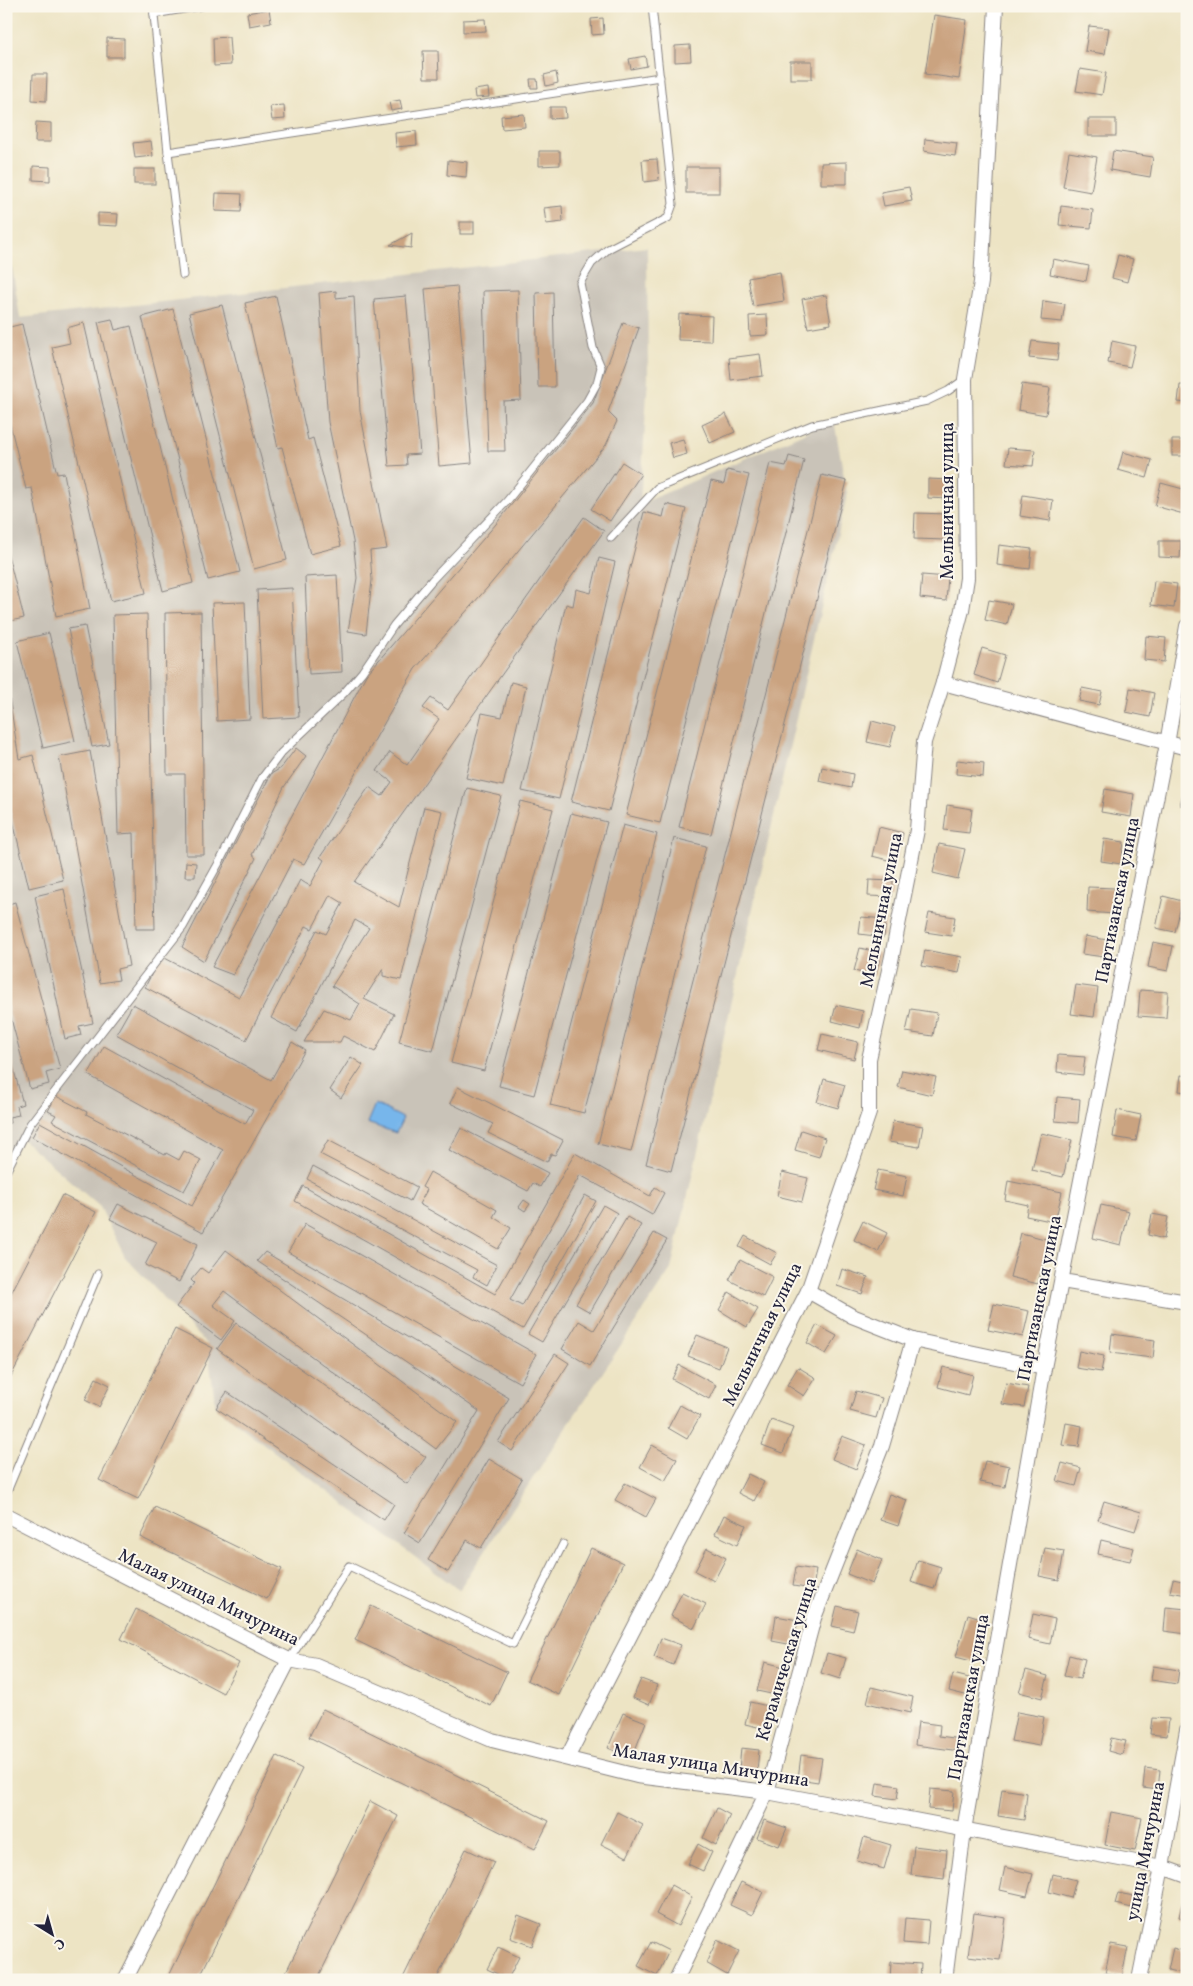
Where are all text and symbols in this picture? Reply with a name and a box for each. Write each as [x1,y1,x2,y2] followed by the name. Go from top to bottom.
[936,422,961,580] street label: Мельничная улица
[1090,815,1147,986] street label: Партизанская улица
[855,831,910,990] street label: Мельничная улица
[1012,1213,1069,1384] street label: Партизанская улица
[718,1258,809,1411] street label: Мельничная улица
[114,1544,303,1653] street label: Малая улица Мичурина
[751,1574,824,1744] street label: Керамическая улица
[943,1612,996,1783] street label: Партизанская улица
[611,1739,811,1794] street label: Малая улица Мичурина
[1121,1779,1172,1923] street label: улица Мичурина
[28,1908,78,1958] north arrow
[50,1933,68,1953] text: С

